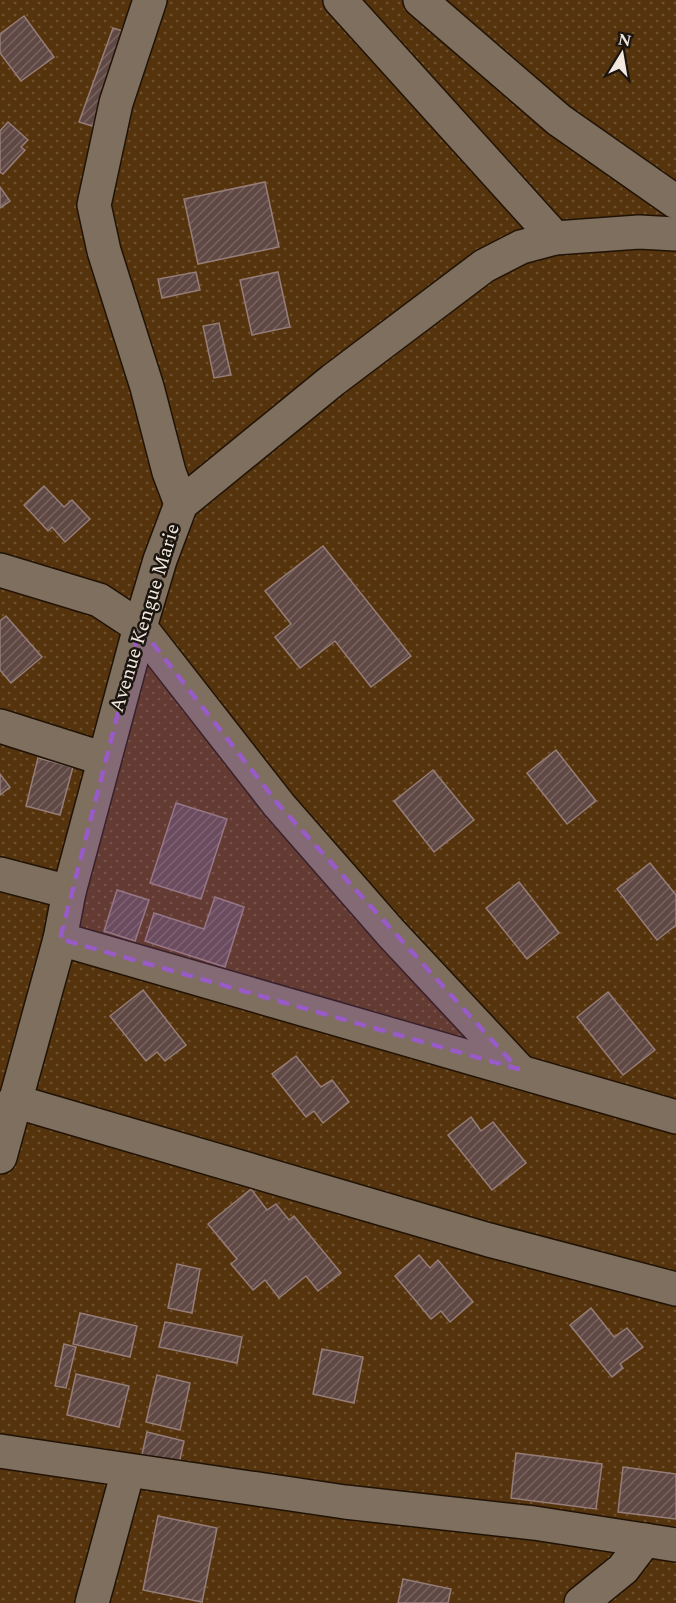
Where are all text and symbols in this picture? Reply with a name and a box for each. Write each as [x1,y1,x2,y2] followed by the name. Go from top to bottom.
[592,24,652,84] north arrow
[616,27,633,53] text: N
[102,520,188,716] street label: Avenue Kengue Marie

